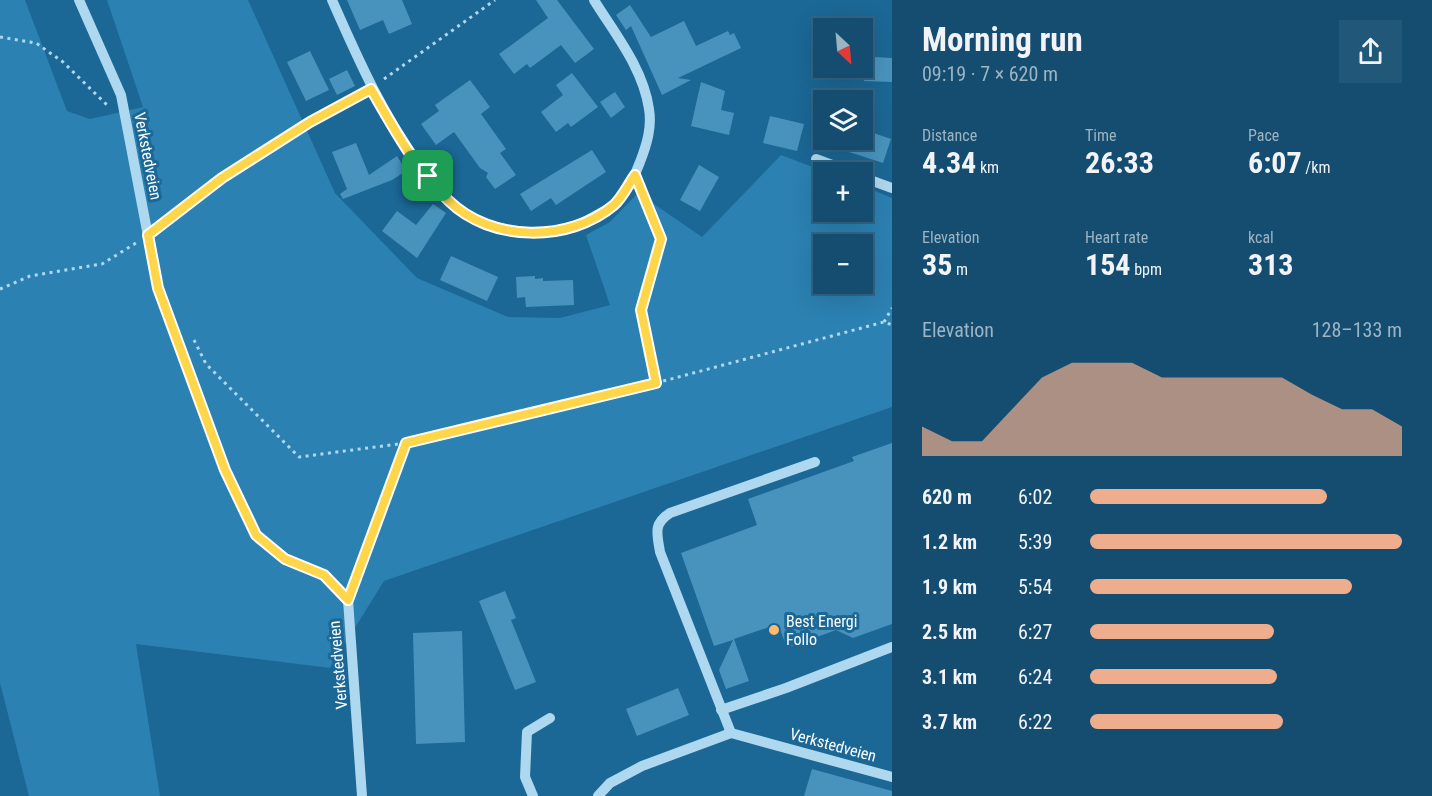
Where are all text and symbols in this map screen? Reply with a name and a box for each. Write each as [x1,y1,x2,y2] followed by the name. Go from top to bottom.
[813,18,873,78] north arrow
[813,18,873,294] map controls
[922,20,1083,59] text: Morning run
[1339,20,1402,83] button: share
[922,62,1058,86] text: 09:19 · 7 × 620 m
[813,90,873,150] button: layers
[130,111,166,201] street label: Verkstedveien
[922,126,977,145] text: Distance
[1085,126,1117,145] text: Time
[1248,126,1279,145] text: Pace
[922,145,976,180] text: 4.34
[1085,145,1154,180] text: 26:33
[1248,145,1302,180] text: 6:07
[402,150,453,201] pin
[976,158,999,177] text: km
[1302,158,1331,177] text: /km
[411,159,444,192] icon: arrive
[813,162,873,222] button: +
[922,228,980,247] text: Elevation
[1085,228,1148,247] text: Heart rate
[1248,228,1274,247] text: kcal
[813,234,873,294] button: −
[922,247,952,282] text: 35
[1085,247,1130,282] text: 154
[1248,247,1293,282] text: 313
[952,260,968,279] text: m
[1130,260,1162,279] text: bpm
[922,318,994,342] text: Elevation
[1312,318,1402,342] text: 128–133 m
[922,485,972,509] text: 620 m
[1018,485,1052,509] text: 6:02
[922,530,977,554] text: 1.2 km
[1018,530,1052,554] text: 5:39
[922,575,977,599] text: 1.9 km
[1018,575,1052,599] text: 5:54
[786,612,857,649] place label: Best Energi Follo
[325,620,351,710] street label: Verkstedveien
[922,620,977,644] text: 2.5 km
[1018,620,1052,644] text: 6:27
[767,623,781,637] marker: Best Energi Follo
[922,665,977,689] text: 3.1 km
[1018,665,1052,689] text: 6:24
[922,710,977,734] text: 3.7 km
[1018,710,1052,734] text: 6:22
[788,724,878,766] street label: Verkstedveien

